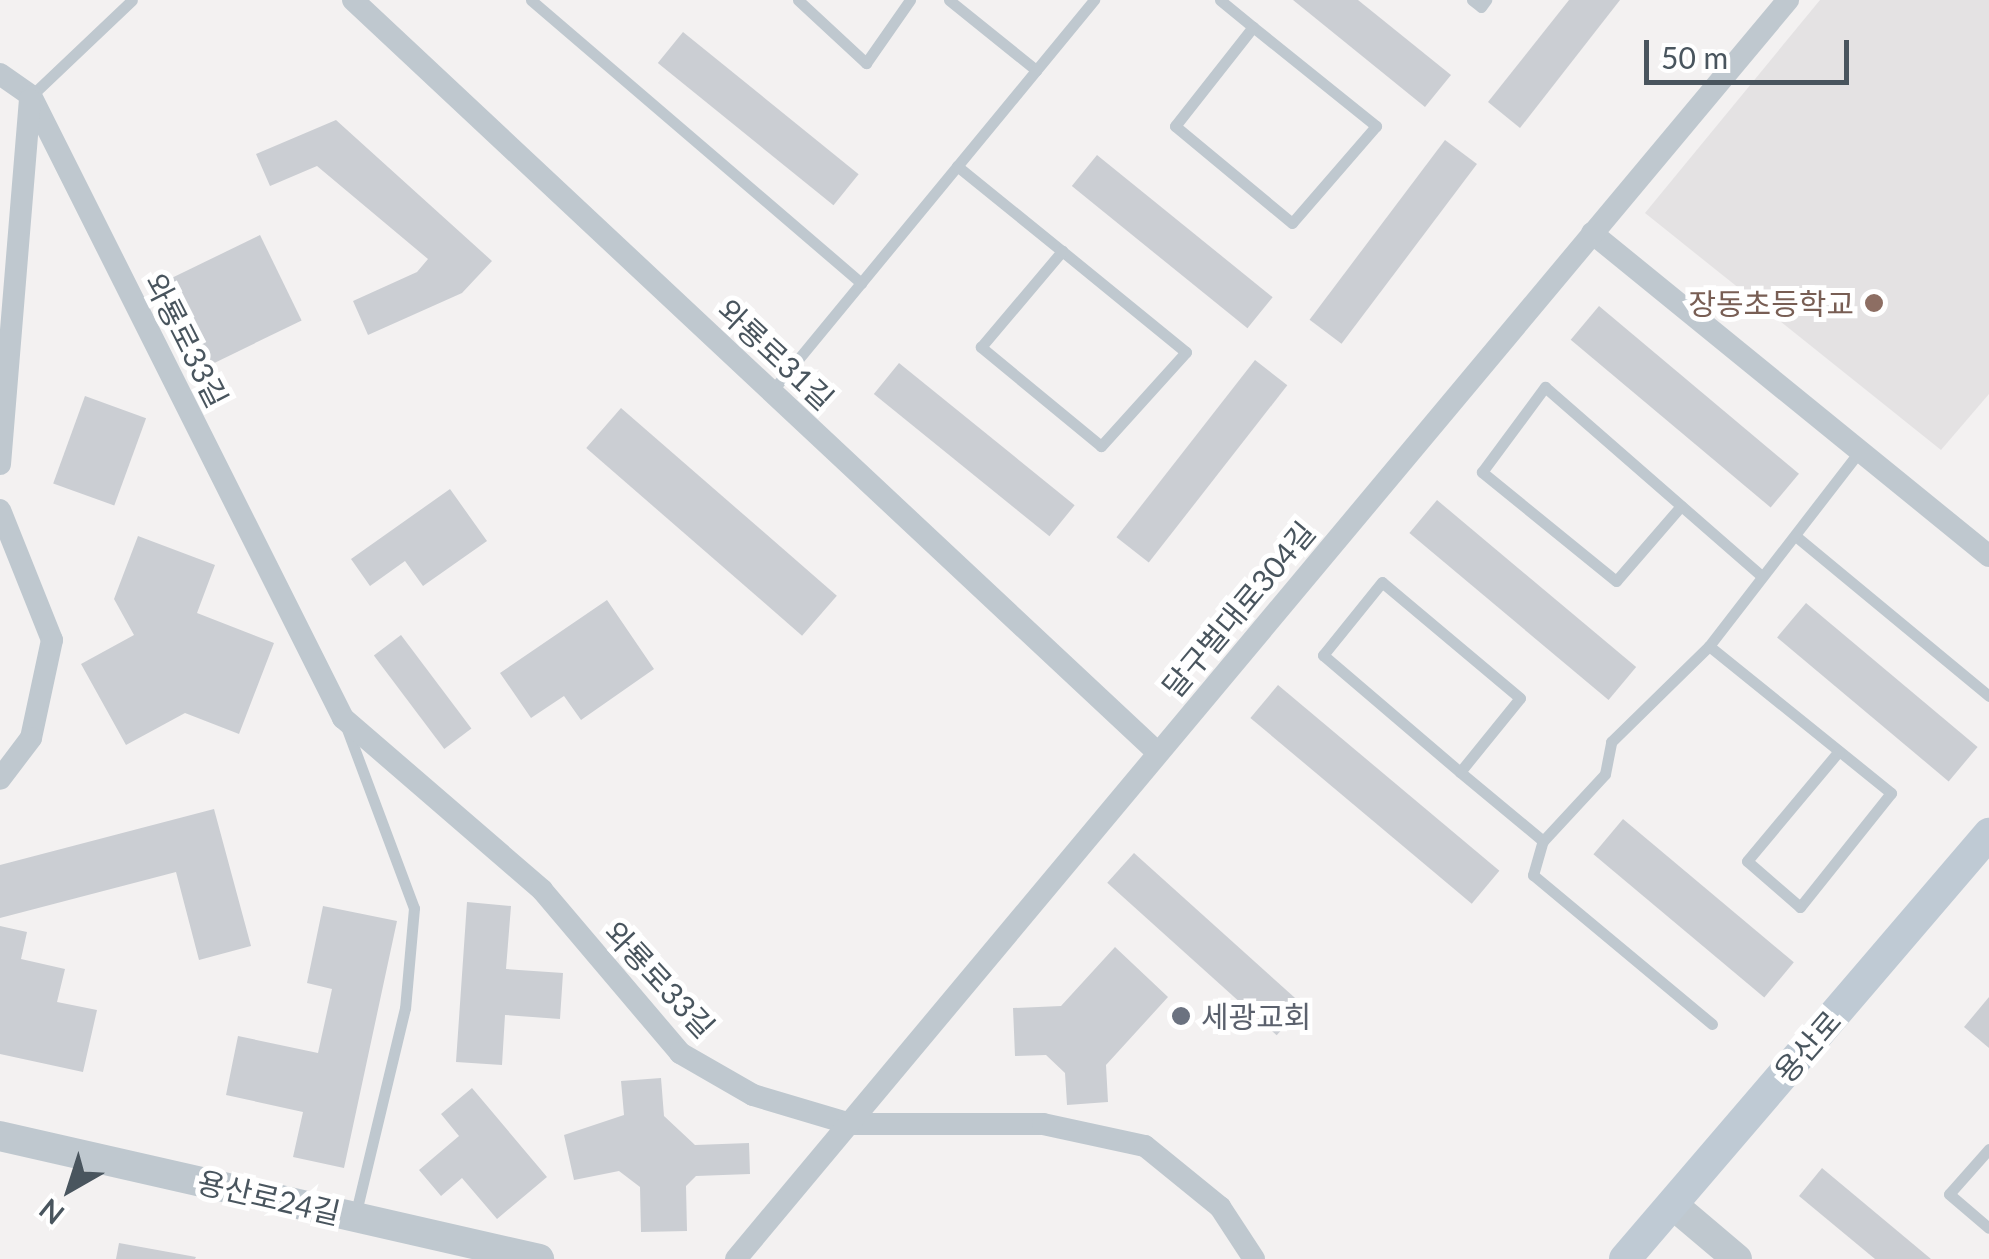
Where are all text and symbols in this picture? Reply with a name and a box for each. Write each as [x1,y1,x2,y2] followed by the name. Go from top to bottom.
[1649,20,1854,82] scale bar
[1661,39,1728,75] text: 50 m
[138,267,236,413] street label: 와룡로33길
[1688,285,1854,321] place label: 장동초등학교
[711,291,841,417] street label: 와룡로31길
[1863,292,1885,314] marker: 장동초등학교
[1154,514,1322,704] street label: 달구벌대로304길
[597,914,723,1044] street label: 와룡로33길
[1201,998,1311,1034] place label: 세광교회
[1766,1003,1848,1089] street label: 용산로
[1170,1005,1192,1027] marker: 세광교회
[20,1139,120,1239] north arrow
[194,1163,344,1231] street label: 용산로24길
[32,1192,70,1232] text: N

